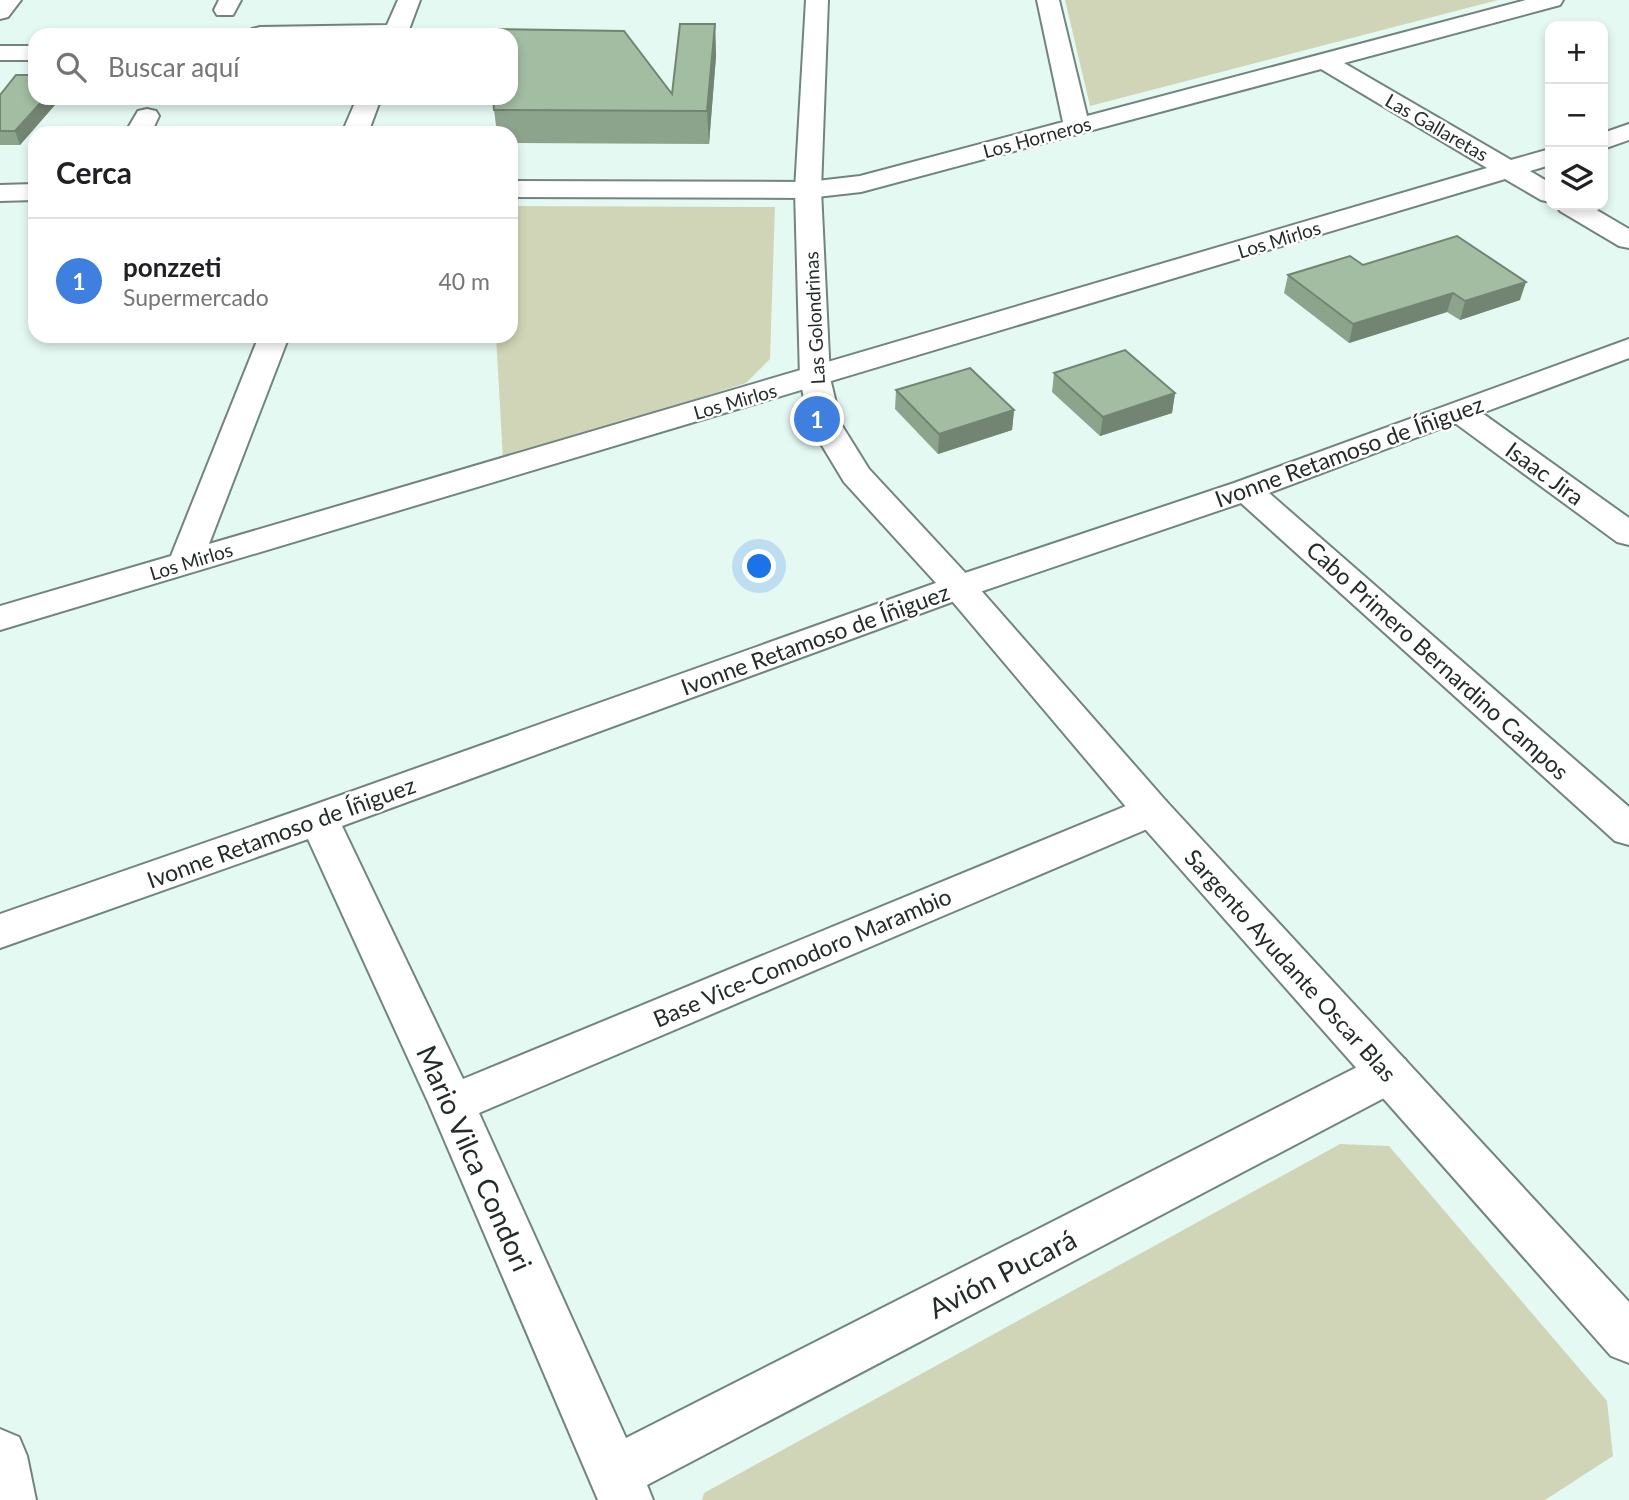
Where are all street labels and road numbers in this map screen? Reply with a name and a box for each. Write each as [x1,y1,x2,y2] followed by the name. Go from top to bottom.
[1381,88,1493,166] street label: Las Gallaretas
[980,112,1094,162] street label: Los Horneros
[1235,216,1323,262] street label: Los Mirlos
[799,251,829,385] street label: Las Golondrinas
[691,378,779,424] street label: Los Mirlos
[1211,389,1487,513] street label: Ivonne Retamoso de Íñiguez
[1500,435,1590,511] street label: Isaac Jira
[1301,535,1575,785] street label: Cabo Primero Bernardino Campos
[147,538,235,584] street label: Los Mirlos
[677,577,953,701] street label: Ivonne Retamoso de Íñiguez
[143,770,419,894] street label: Ivonne Retamoso de Íñiguez
[1179,843,1403,1087] street label: Sargento Ayudante Oscar Blas
[649,881,955,1033] street label: Base Vice-Comodoro Marambio
[410,1040,540,1276] street label: Mario Vilca Condori
[922,1221,1082,1325] street label: Avión Pucará

